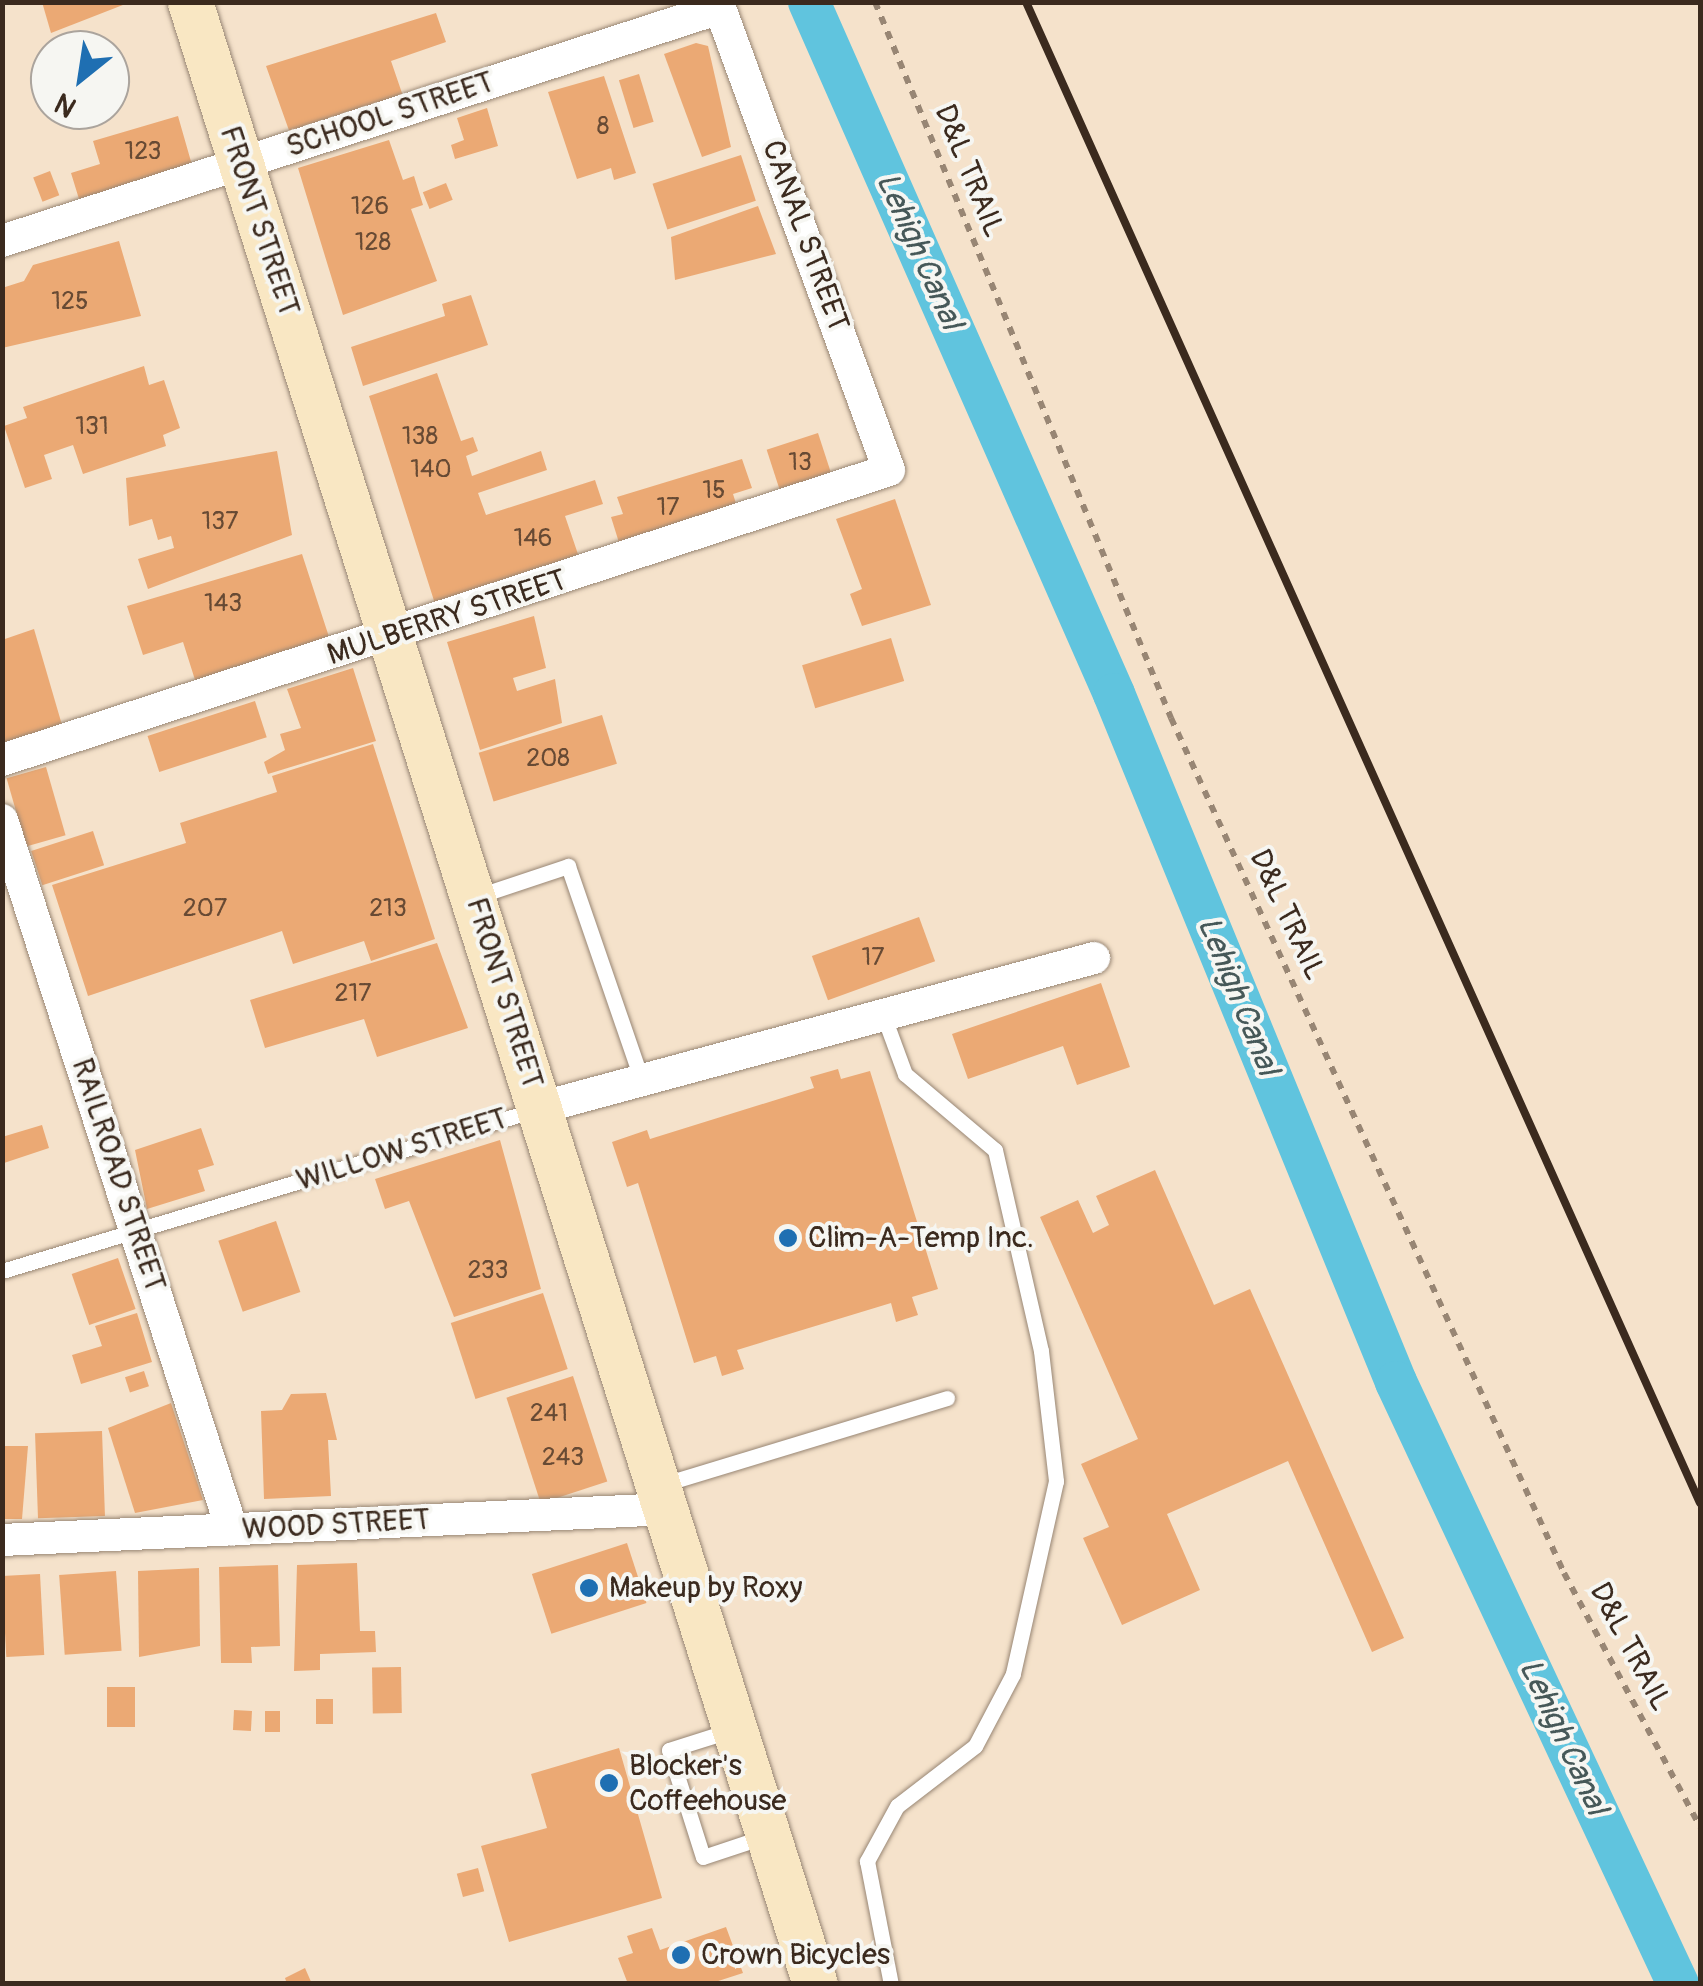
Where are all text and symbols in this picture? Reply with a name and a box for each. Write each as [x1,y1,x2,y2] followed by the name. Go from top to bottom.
[30,30,130,130] north arrow
[282,65,498,165] street label: SCHOOL STREET
[49,85,83,125] text: N
[926,99,1012,243] street label: D&L TRAIL
[597,112,609,142] house number: 8
[211,122,307,320] street label: FRONT STREET
[754,136,856,336] street label: CANAL STREET
[125,137,161,167] house number: 123
[867,167,971,335] water label: Lehigh Canal
[351,192,389,222] house number: 126
[355,228,391,258] house number: 128
[51,287,89,317] house number: 125
[75,412,109,442] house number: 131
[402,422,438,452] house number: 138
[788,448,812,478] house number: 13
[410,455,452,485] house number: 140
[702,476,726,506] house number: 15
[657,493,679,523] house number: 17
[202,507,238,537] house number: 137
[514,524,552,554] house number: 146
[323,562,571,674] street label: MULBERRY STREET
[204,589,242,619] house number: 143
[526,744,570,774] house number: 208
[1241,844,1333,986] street label: D&L TRAIL
[458,893,550,1093] street label: FRONT STREET
[183,894,227,924] house number: 207
[369,894,407,924] house number: 213
[1189,911,1287,1081] water label: Lehigh Canal
[862,943,884,973] house number: 17
[335,979,371,1009] house number: 217
[63,1054,173,1296] street label: RAILROAD STREET
[292,1101,512,1199] street label: WILLOW STREET
[808,1220,1034,1256] place label: Clim-A-Temp Inc.
[777,1227,799,1249] marker: Clim-A-Temp Inc.
[467,1256,509,1286] house number: 233
[530,1399,568,1429] house number: 241
[542,1443,584,1473] house number: 243
[241,1502,431,1548] street label: WOOD STREET
[609,1570,803,1606] place label: Makeup by Roxy
[578,1577,600,1599] marker: Makeup by Roxy
[1581,1577,1679,1717] street label: D&L TRAIL
[1510,1653,1616,1821] water label: Lehigh Canal
[629,1748,786,1818] place label: Blocker's Coffeehouse
[598,1772,620,1794] marker: Blocker's Coffeehouse
[701,1937,890,1973] place label: Crown Bicycles
[670,1944,692,1966] marker: Crown Bicycles

